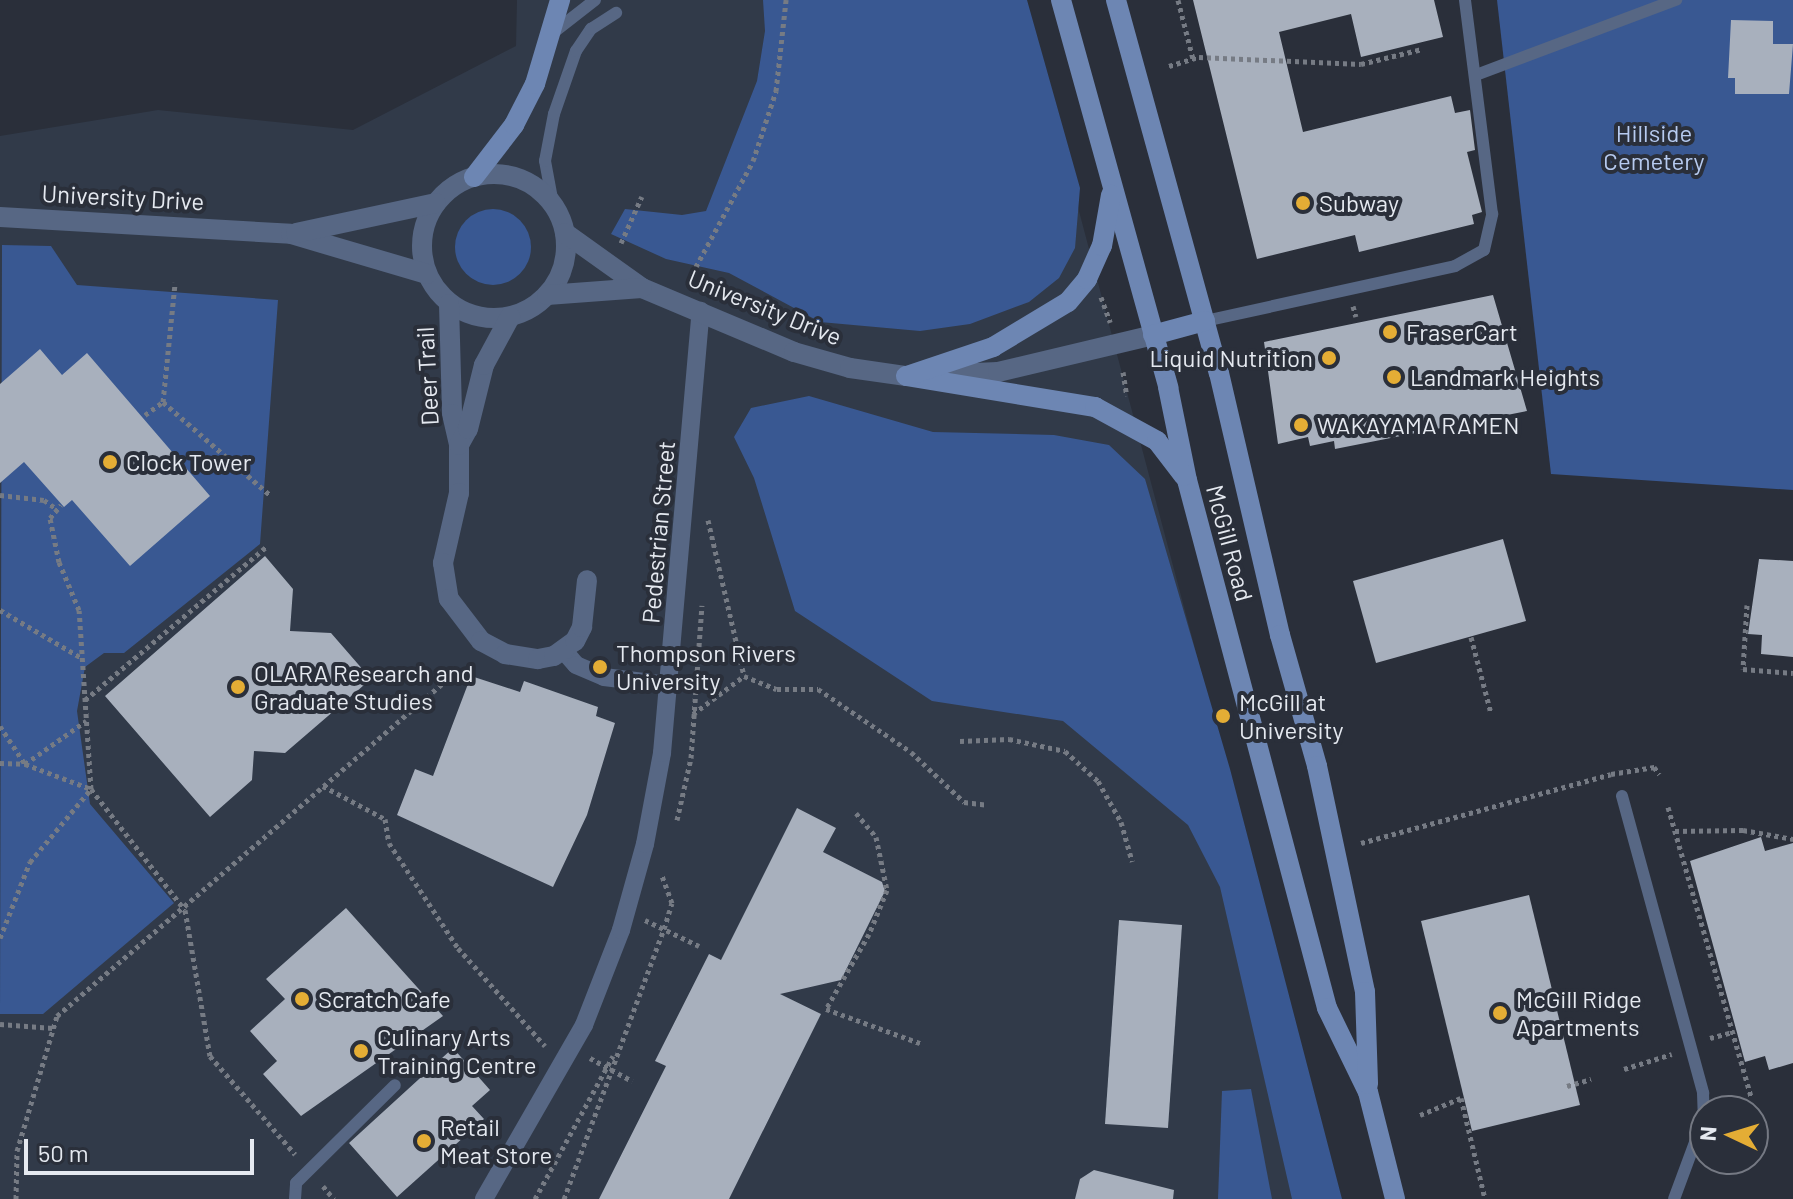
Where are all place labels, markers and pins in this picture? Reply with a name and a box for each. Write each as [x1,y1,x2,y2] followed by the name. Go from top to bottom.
[1319,189,1399,217] place label: Subway
[1294,194,1312,212] marker: Subway
[1406,318,1518,346] place label: FraserCart
[1381,323,1399,341] marker: FraserCart
[1150,344,1313,372] place label: Liquid Nutrition
[1320,349,1338,367] marker: Liquid Nutrition
[1410,363,1600,391] place label: Landmark Heights
[1385,368,1403,386] marker: Landmark Heights
[1317,411,1519,439] place label: WAKAYAMA RAMEN
[1292,416,1310,434] marker: WAKAYAMA RAMEN
[126,448,251,476] place label: Clock Tower
[101,453,119,471] marker: Clock Tower
[616,639,796,695] place label: Thompson Rivers University
[591,658,609,676] marker: Thompson Rivers University
[254,659,474,715] place label: OLARA Research and Graduate Studies
[229,678,247,696] marker: OLARA Research and Graduate Studies
[1239,688,1344,744] place label: McGill at University
[1214,707,1232,725] marker: McGill at University
[318,985,451,1013] place label: Scratch Cafe
[1516,985,1642,1041] place label: McGill Ridge Apartments
[293,990,311,1008] marker: Scratch Cafe
[1491,1004,1509,1022] marker: McGill Ridge Apartments
[377,1023,537,1079] place label: Culinary Arts Training Centre
[352,1042,370,1060] marker: Culinary Arts Training Centre
[440,1113,552,1169] place label: Retail Meat Store
[415,1132,433,1150] marker: Retail Meat Store

